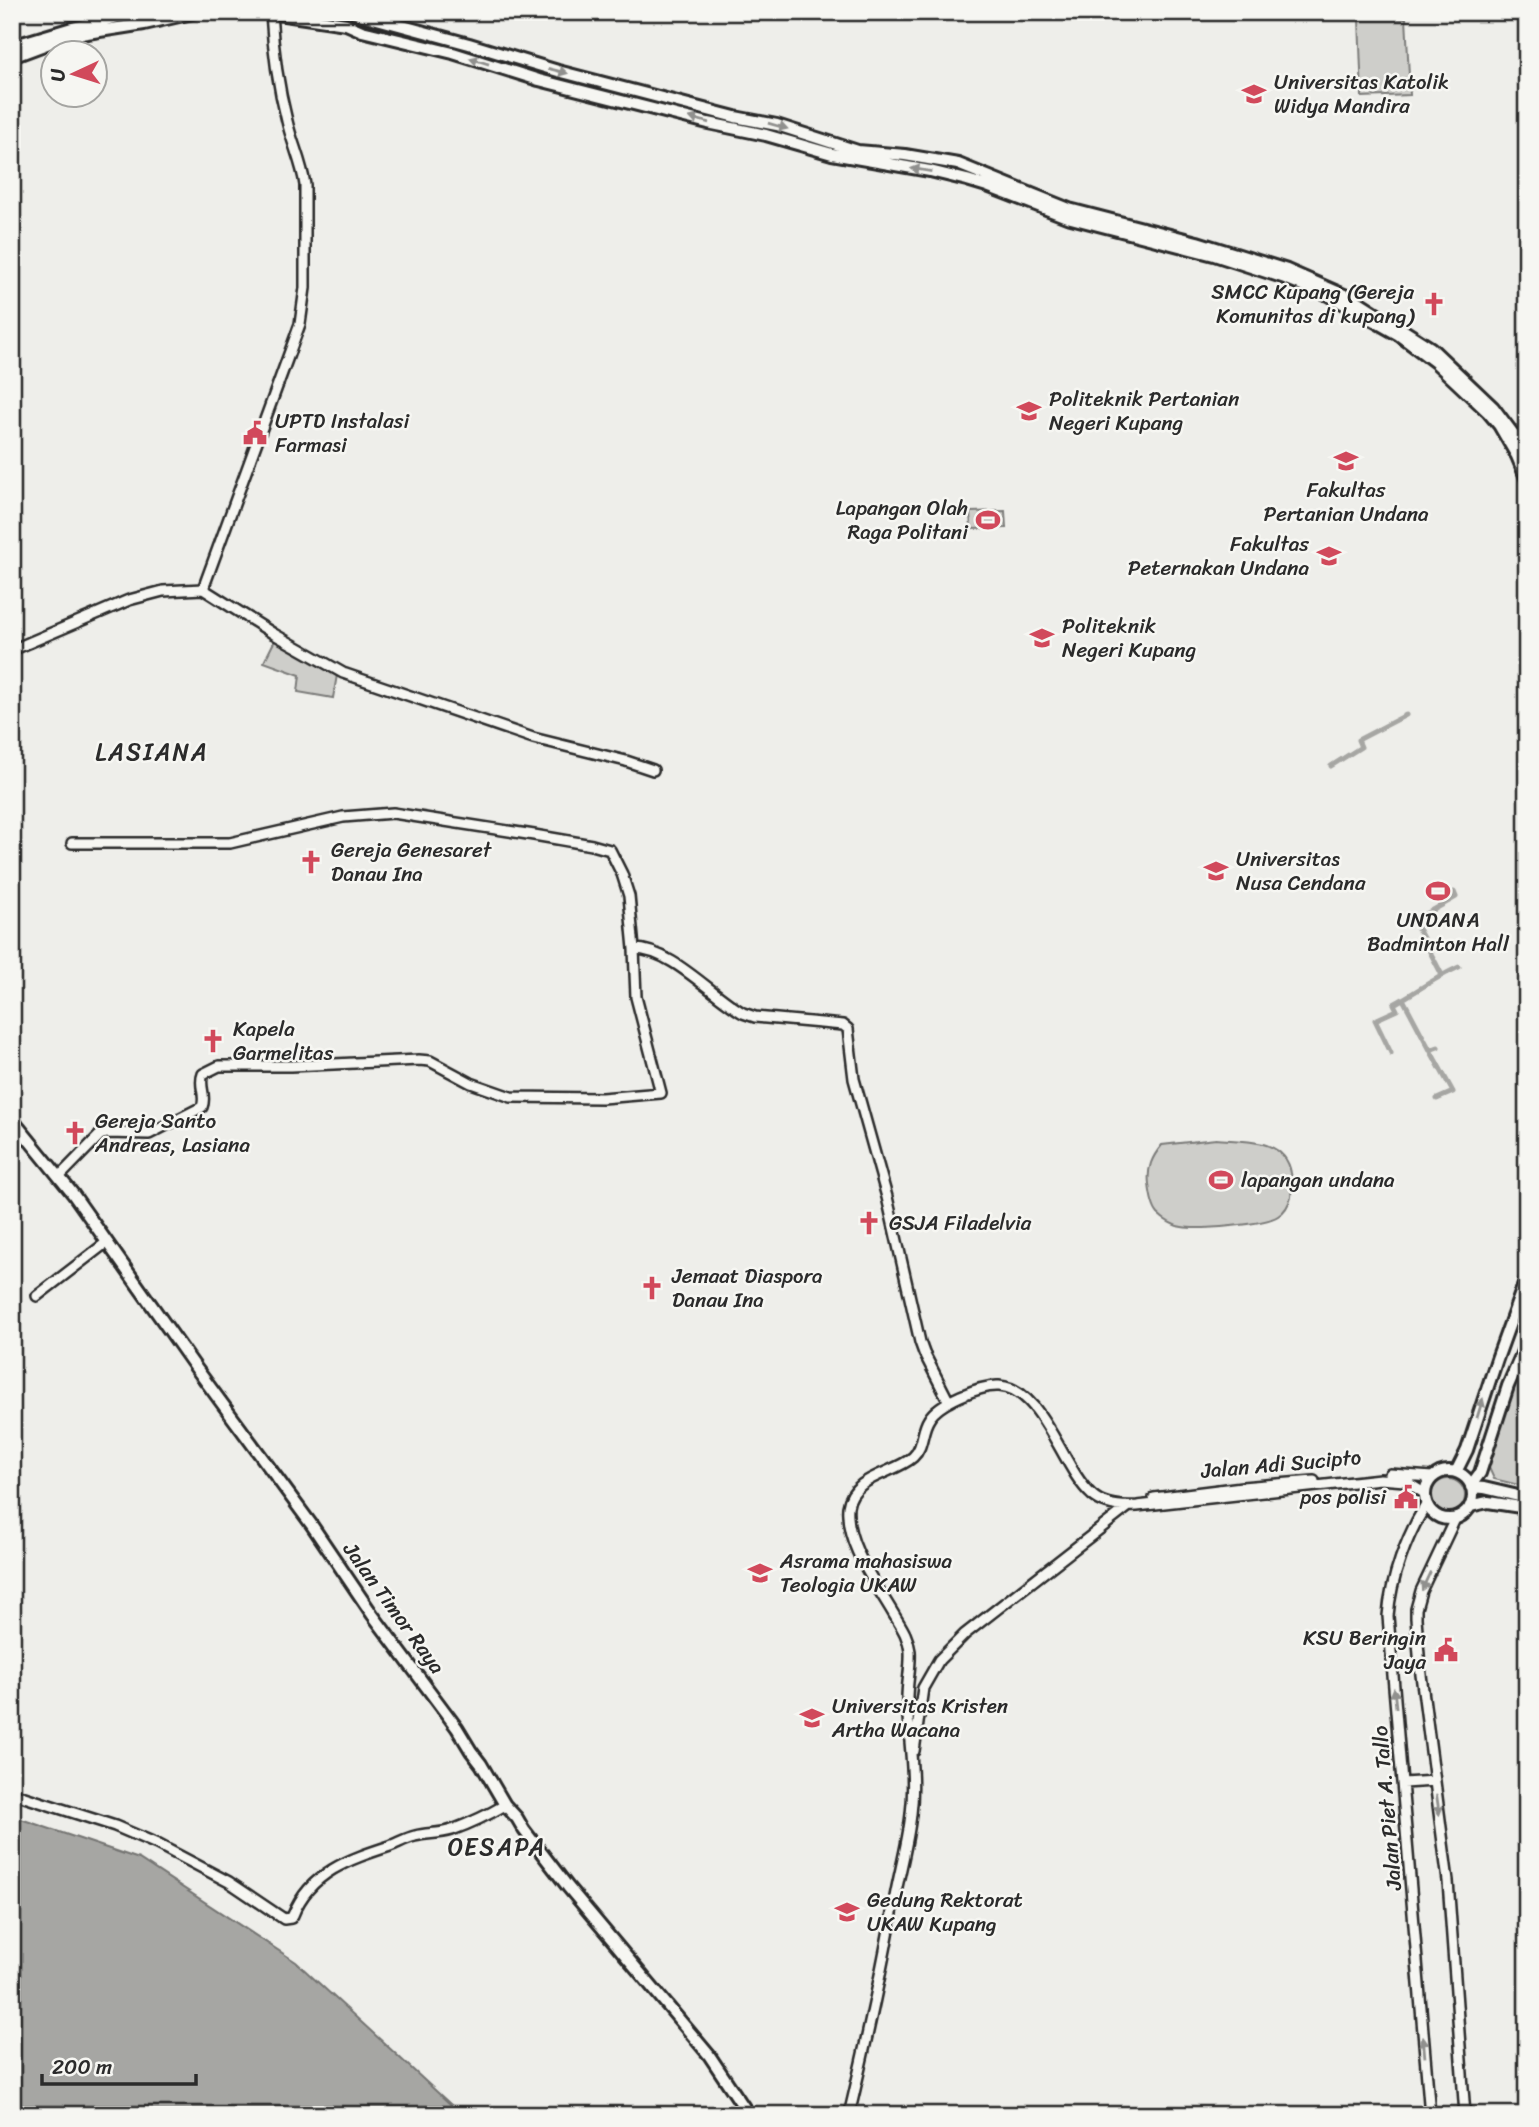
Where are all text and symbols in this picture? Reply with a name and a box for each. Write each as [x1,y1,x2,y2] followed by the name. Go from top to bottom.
[38,38,108,108] north arrow
[469,56,490,66] one-way arrow
[1274,63,1449,125] place label: Universitas Katolik Widya Mandira
[41,66,74,83] text: U
[547,66,569,77] one-way arrow
[1240,80,1268,108] school or university icon: Universitas Katolik Widya Mandira
[688,114,709,124] one-way arrow
[768,122,789,132] one-way arrow
[910,164,932,175] one-way arrow
[1211,273,1416,335] place label: SMCC Kupang (Gereja Komunitas di kupang)
[1420,290,1448,318] church icon: SMCC Kupang (Gereja Komunitas di kupang)
[1049,380,1239,442] place label: Politeknik Pertanian Negeri Kupang
[1015,397,1043,425] school or university icon: Politeknik Pertanian Negeri Kupang
[275,402,410,464] place label: UPTD Instalasi Farmasi
[241,419,269,447] public building icon: UPTD Instalasi Farmasi
[1332,447,1360,475] school or university icon: Fakultas Pertanian Undana
[1263,471,1429,533] place label: Fakultas Pertanian Undana
[836,489,969,551] place label: Lapangan Olah Raga Politani
[974,506,1002,534] sports icon: Lapangan Olah Raga Politani
[1128,525,1309,587] place label: Fakultas Peternakan Undana
[1315,542,1343,570] school or university icon: Fakultas Peternakan Undana
[1062,607,1197,669] place label: Politeknik Negeri Kupang
[1028,624,1056,652] school or university icon: Politeknik Negeri Kupang
[95,731,209,773] district label: LASIANA
[331,831,493,893] place label: Gereja Genesaret Danau Ina
[1236,840,1366,902] place label: Universitas Nusa Cendana
[297,848,325,876] church icon: Gereja Genesaret Danau Ina
[1202,857,1230,885] school or university icon: Universitas Nusa Cendana
[1424,877,1452,905] sports icon: UNDANA Badminton Hall
[1367,901,1510,963] place label: UNDANA Badminton Hall
[233,1010,334,1072] place label: Kapela Garmelitas
[199,1027,227,1055] church icon: Kapela Garmelitas
[94,1102,251,1164] place label: Gereja Santo Andreas, Lasiana
[61,1119,89,1147] church icon: Gereja Santo Andreas, Lasiana
[1241,1161,1395,1199] place label: lapangan undana
[1207,1166,1235,1194] sports icon: lapangan undana
[889,1204,1032,1242] place label: GSJA Filadelvia
[855,1209,883,1237] church icon: GSJA Filadelvia
[671,1257,823,1319] place label: Jemaat Diaspora Danau Ina
[638,1274,666,1302] church icon: Jemaat Diaspora Danau Ina
[1475,1397,1486,1418] one-way arrow
[1198,1438,1363,1490] street label: Jalan Adi Sucipto
[1299,1478,1387,1516] place label: pos polisi
[1392,1483,1420,1511] public building icon: pos polisi
[332,1533,455,1683] street label: Jalan Timor Raya
[779,1542,953,1604] place label: Asrama mahasiswa Teologia UKAW
[746,1559,774,1587] school or university icon: Asrama mahasiswa Teologia UKAW
[1421,1571,1432,1591] one-way arrow
[1303,1619,1426,1681] place label: KSU Beringin Jaya
[1432,1636,1460,1664] public building icon: KSU Beringin Jaya
[831,1687,1008,1749] place label: Universitas Kristen Artha Wacana
[1389,1687,1400,1709] one-way arrow
[798,1704,826,1732] school or university icon: Universitas Kristen Artha Wacana
[1361,1724,1413,1893] street label: Jalan Piet A. Tallo
[1433,1794,1444,1816] one-way arrow
[448,1826,546,1868] district label: OESAPA
[867,1881,1023,1943] place label: Gedung Rektorat UKAW Kupang
[833,1898,861,1926] school or university icon: Gedung Rektorat UKAW Kupang
[1418,2036,1429,2058] one-way arrow
[42,2043,196,2087] scale bar
[52,2048,112,2086] text: 200 m

